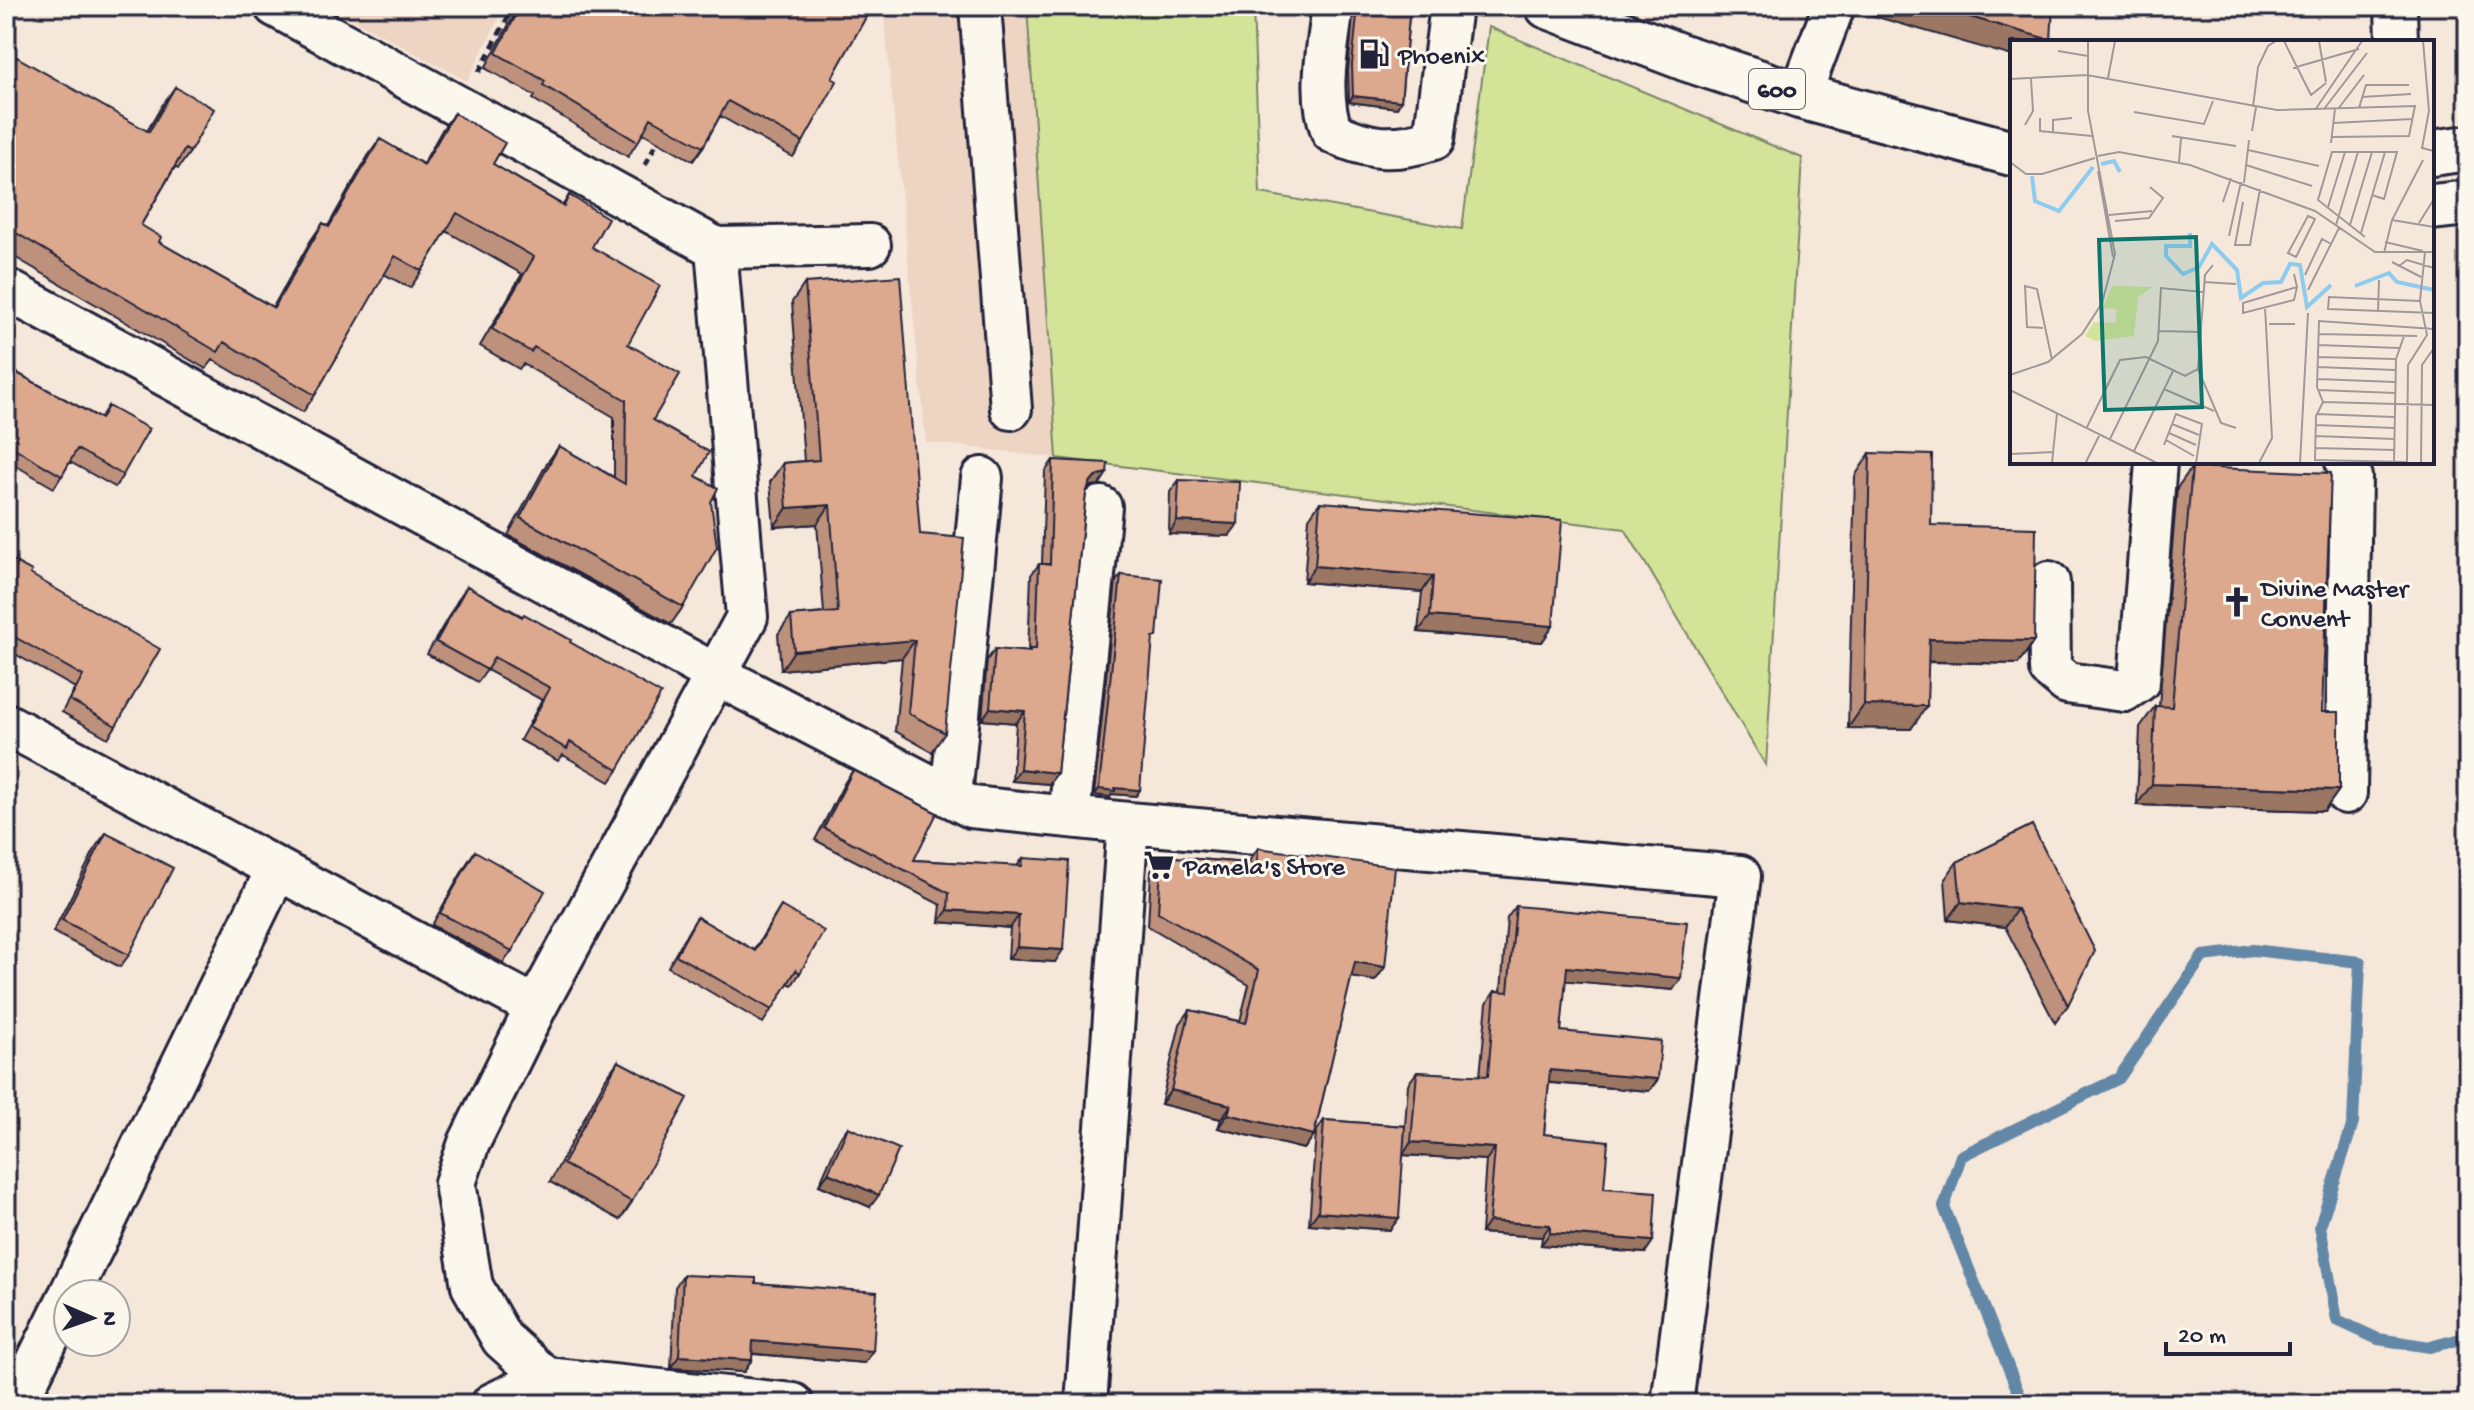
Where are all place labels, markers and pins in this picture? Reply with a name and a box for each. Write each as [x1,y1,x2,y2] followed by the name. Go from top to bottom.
[1357,37,1391,71] fuel station icon: Phoenix
[1397,43,1485,74] place label: Phoenix
[2259,576,2411,637] place label: Divine Master Convent
[2220,585,2254,619] church icon: Divine Master Convent
[1142,848,1176,882] supermarket icon: Pamela's Store
[1182,854,1346,885] place label: Pamela's Store

